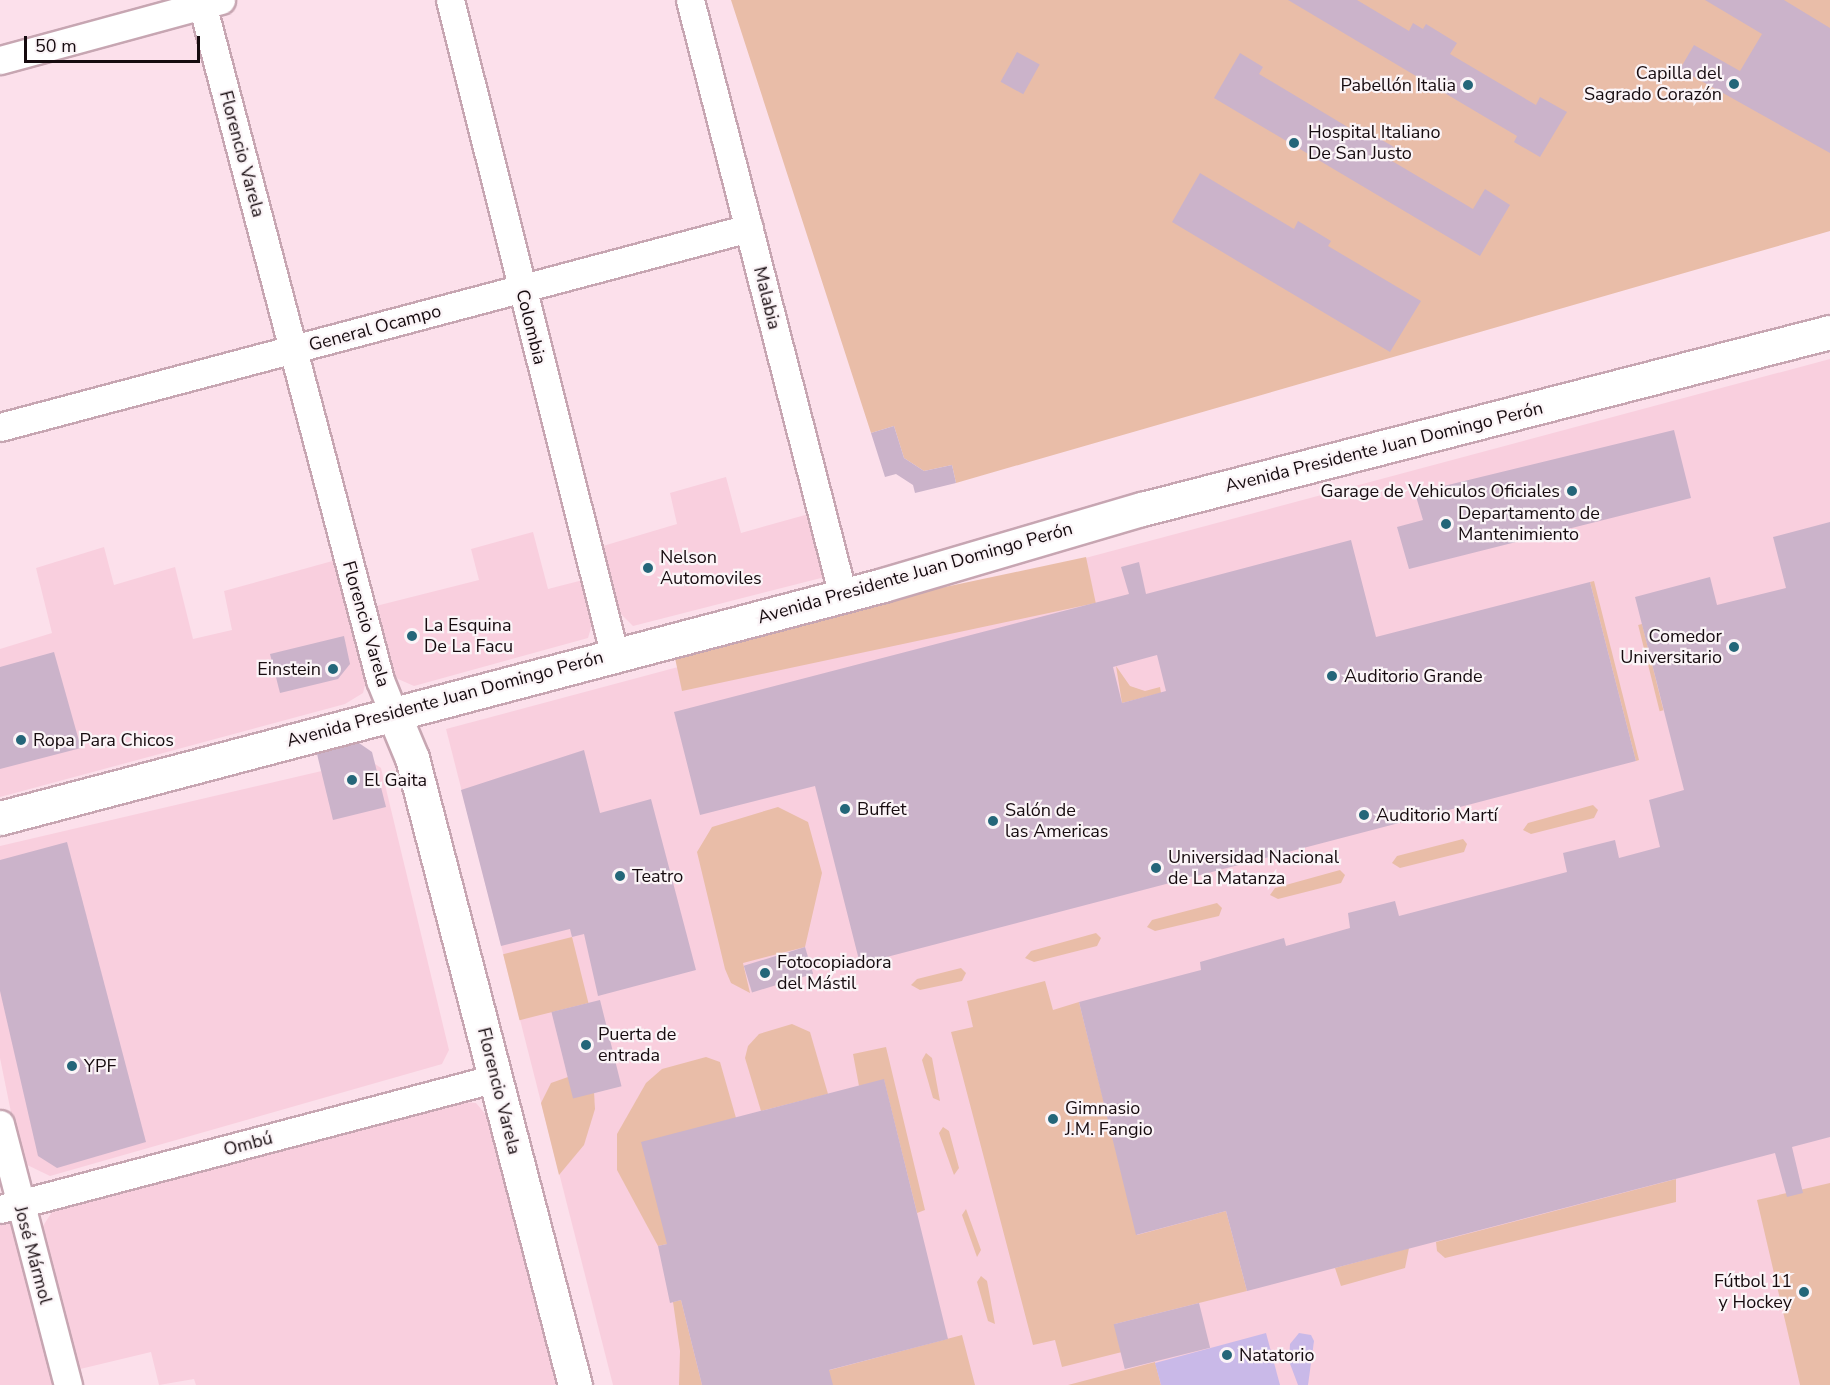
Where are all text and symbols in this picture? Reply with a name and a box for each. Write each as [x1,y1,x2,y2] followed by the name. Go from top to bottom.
[27,24,202,62] scale bar
[35,34,77,58] text: 50 m
[1584,63,1722,106] place label: Capilla del Sagrado Corazón
[1341,74,1456,96] place label: Pabellón Italia
[1727,77,1741,91] marker: Capilla del Sagrado Corazón
[1461,78,1475,92] marker: Pabellón Italia
[215,88,269,220] street label: Florencio Varela
[1308,122,1441,164] place label: Hospital Italiano De San Justo
[1285,134,1303,152] marker: Hospital Italiano De San Justo
[749,264,785,332] street label: Malabia
[511,287,551,367] street label: Colombia
[307,300,443,356] street label: General Ocampo
[1223,397,1545,497] street label: Avenida Presidente Juan Domingo Perón
[1320,480,1560,502] place label: Garage de Vehiculos Oficiales
[1565,484,1579,498] marker: Garage de Vehiculos Oficiales
[1458,503,1600,546] place label: Departamento de Mantenimiento
[1439,517,1453,531] marker: Departamento de Mantenimiento
[755,518,1075,628] street label: Avenida Presidente Juan Domingo Perón
[660,547,762,590] place label: Nelson Automoviles
[338,559,394,689] street label: Florencio Varela
[641,561,655,575] marker: Nelson Automoviles
[424,615,513,658] place label: La Esquina De La Facu
[1620,626,1722,668] place label: Comedor Universitario
[405,629,419,643] marker: La Esquina De La Facu
[1727,640,1741,654] marker: Comedor Universitario
[284,646,606,752] street label: Avenida Presidente Juan Domingo Perón
[257,658,321,680] place label: Einstein
[326,662,340,676] marker: Einstein
[1344,665,1483,687] place label: Auditorio Grande
[1325,669,1339,683] marker: Auditorio Grande
[33,729,174,751] place label: Ropa Para Chicos
[14,733,28,747] marker: Ropa Para Chicos
[364,769,427,791] place label: El Gaita
[345,773,359,787] marker: El Gaita
[857,798,907,820] place label: Buffet
[1005,800,1108,842] place label: Salón de las Americas
[838,802,852,816] marker: Buffet
[1376,804,1498,826] place label: Auditorio Martí
[1357,808,1371,822] marker: Auditorio Martí
[986,814,1000,828] marker: Salón de las Americas
[1168,847,1339,890] place label: Universidad Nacional de La Matanza
[1149,861,1163,875] marker: Universidad Nacional de La Matanza
[632,865,683,887] place label: Teatro
[613,869,627,883] marker: Teatro
[777,952,891,994] place label: Fotocopiadora del Mástil
[758,966,772,980] marker: Fotocopiadora del Mástil
[598,1024,676,1066] place label: Puerta de entrada
[473,1025,525,1157] street label: Florencio Varela
[579,1038,593,1052] marker: Puerta de entrada
[84,1055,116,1077] place label: YPF
[65,1059,79,1073] marker: YPF
[1065,1098,1153,1140] place label: Gimnasio J.M. Fangio
[1046,1112,1060,1126] marker: Gimnasio J.M. Fangio
[221,1127,275,1161] street label: Ombú
[10,1204,56,1306] street label: José Mármol
[1714,1271,1792,1314] place label: Fútbol 11 y Hockey
[1797,1285,1811,1299] marker: Fútbol 11 y Hockey
[1239,1344,1315,1366] place label: Natatorio
[1220,1348,1234,1362] marker: Natatorio

